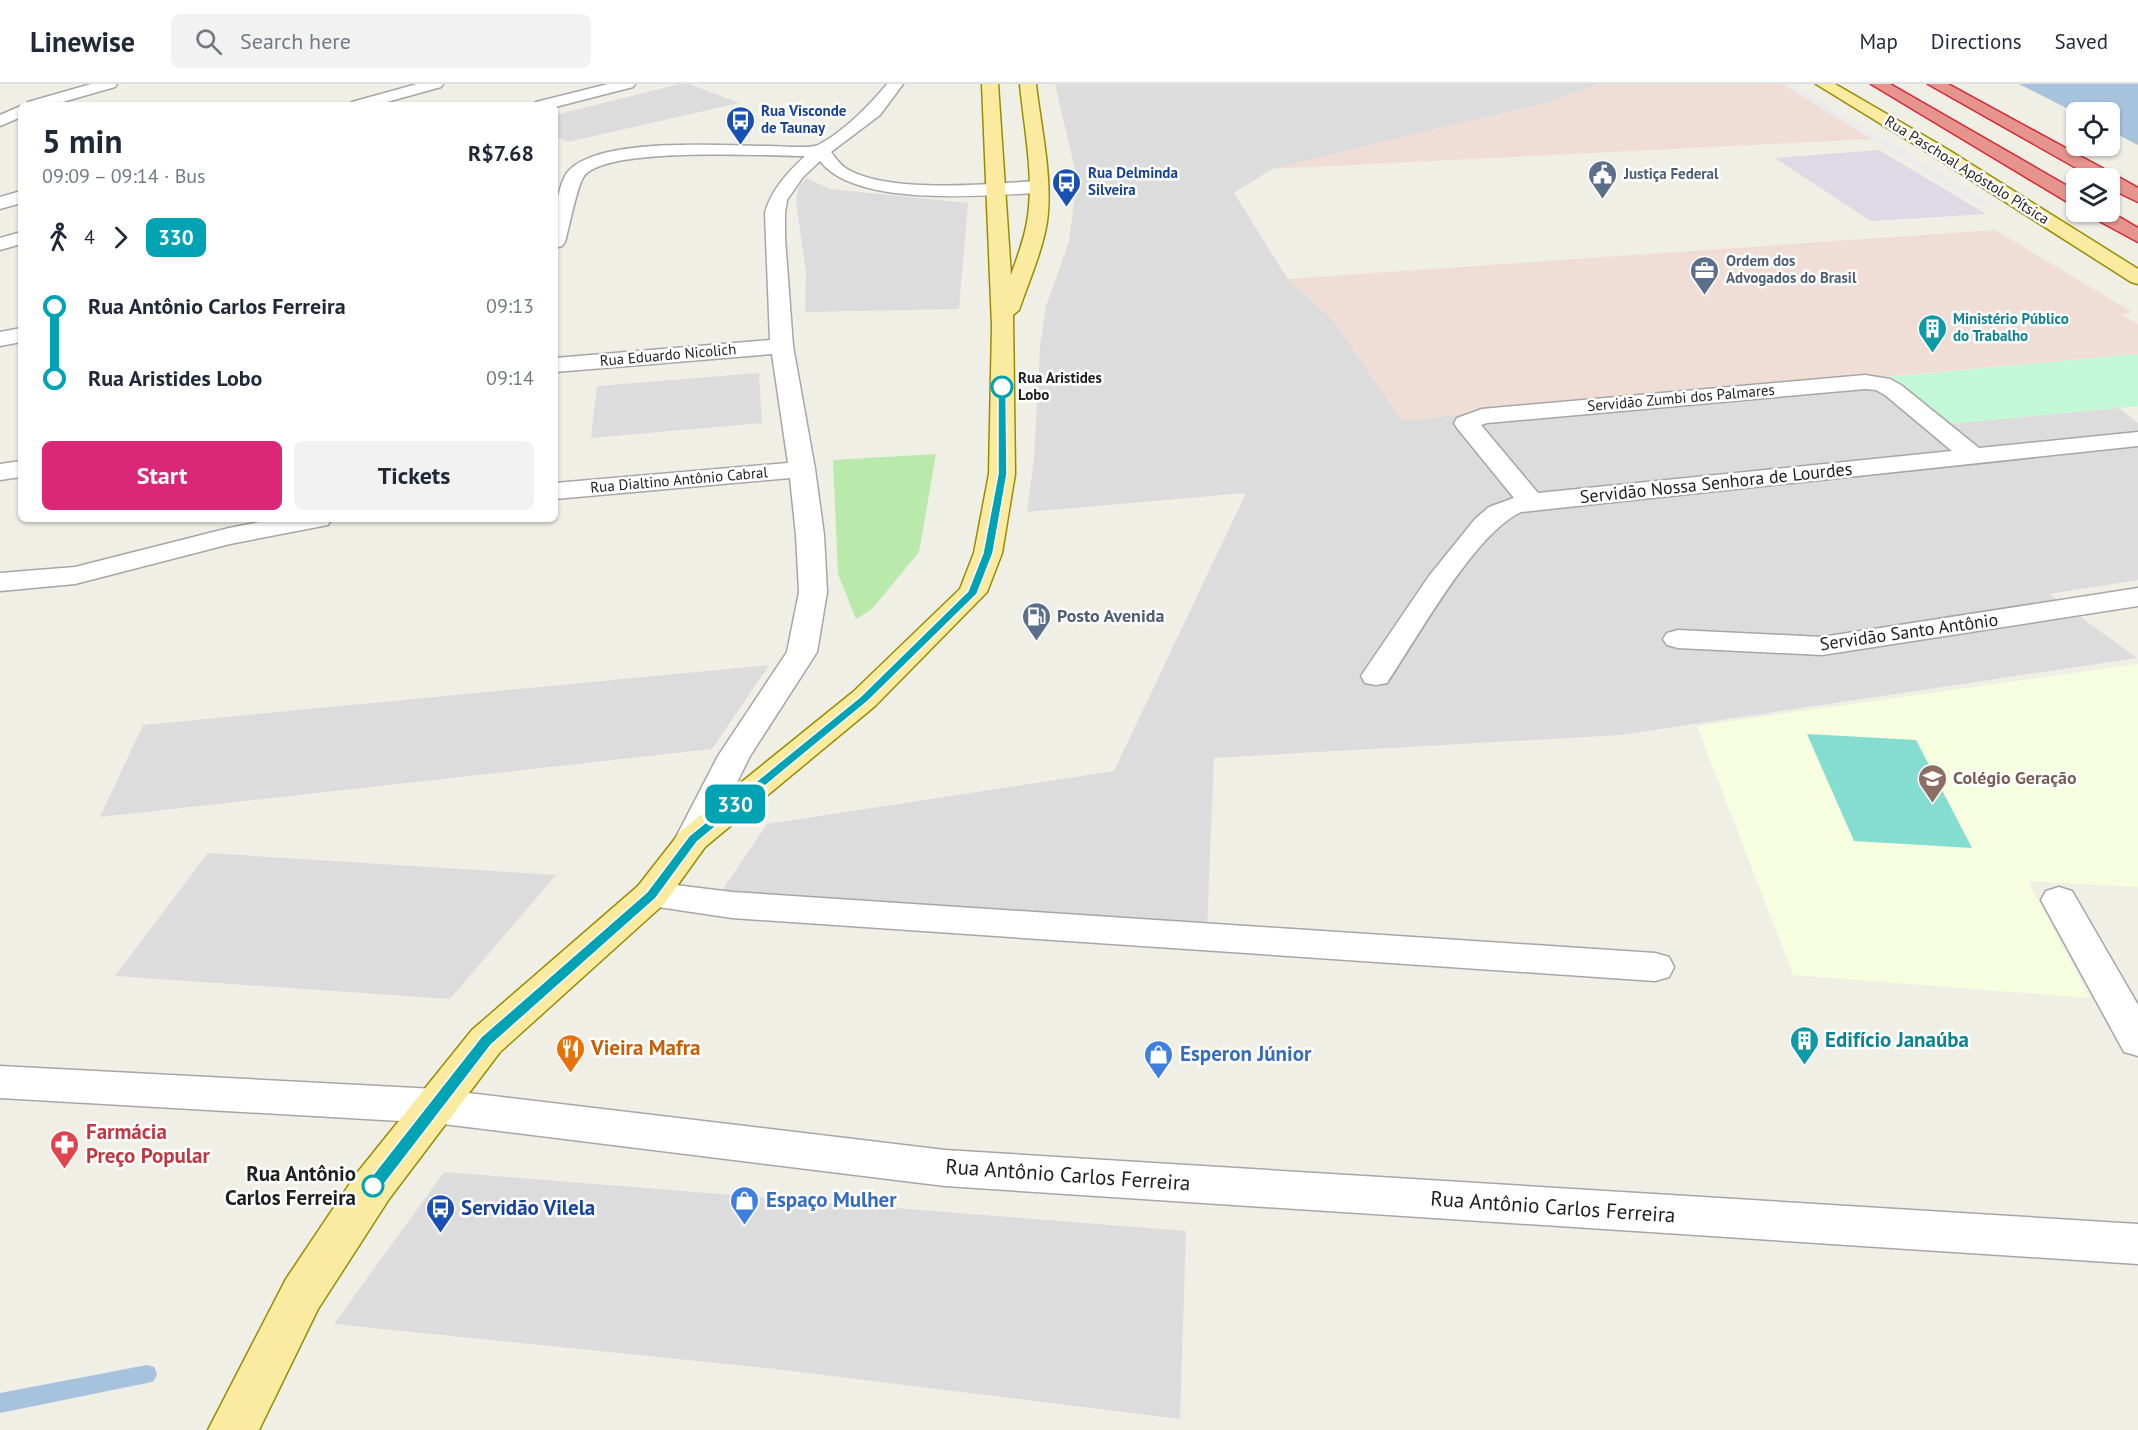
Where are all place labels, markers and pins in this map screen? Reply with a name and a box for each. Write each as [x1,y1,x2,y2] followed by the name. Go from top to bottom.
[761,101,847,137] place label: Rua Visconde de Taunay
[724,104,756,146] bus stop icon: Rua Visconde de Taunay
[1587,158,1619,200] public building icon: Justiça Federal
[1088,163,1178,199] place label: Rua Delminda Silveira
[1623,164,1719,183] place label: Justiça Federal
[1051,166,1083,208] bus stop icon: Rua Delminda Silveira
[1726,251,1857,287] place label: Ordem dos Advogados do Brasil
[1689,254,1721,296] office icon: Ordem dos Advogados do Brasil
[1953,309,2069,345] place label: Ministério Público do Trabalho
[1916,312,1948,354] building icon: Ministério Público do Trabalho
[1018,368,1102,404] place label: Rua Aristides Lobo
[991,376,1013,398] marker: Rua Aristides Lobo
[1020,600,1052,642] fuel station icon: Posto Avenida
[1057,604,1164,627] place label: Posto Avenida
[1916,762,1948,804] school or university icon: Colégio Geração
[1953,766,2077,789] place label: Colégio Geração
[1788,1024,1820,1066] building icon: Edifício Janaúba
[1825,1026,1969,1053] place label: Edifício Janaúba
[554,1032,586,1074] restaurant icon: Vieira Mafra
[590,1034,700,1061] place label: Vieira Mafra
[1143,1038,1175,1080] shop icon: Esperon Júnior
[1180,1040,1312,1067] place label: Esperon Júnior
[86,1118,210,1169] place label: Farmácia Preço Popular
[49,1128,81,1170] pharmacy icon: Farmácia Preço Popular
[225,1160,356,1211] place label: Rua Antônio Carlos Ferreira
[362,1175,384,1197] marker: Rua Antônio Carlos Ferreira
[729,1184,761,1226] shop icon: Espaço Mulher
[766,1186,897,1213] place label: Espaço Mulher
[424,1192,456,1234] bus stop icon: Servidão Vilela
[461,1194,595,1221] place label: Servidão Vilela

